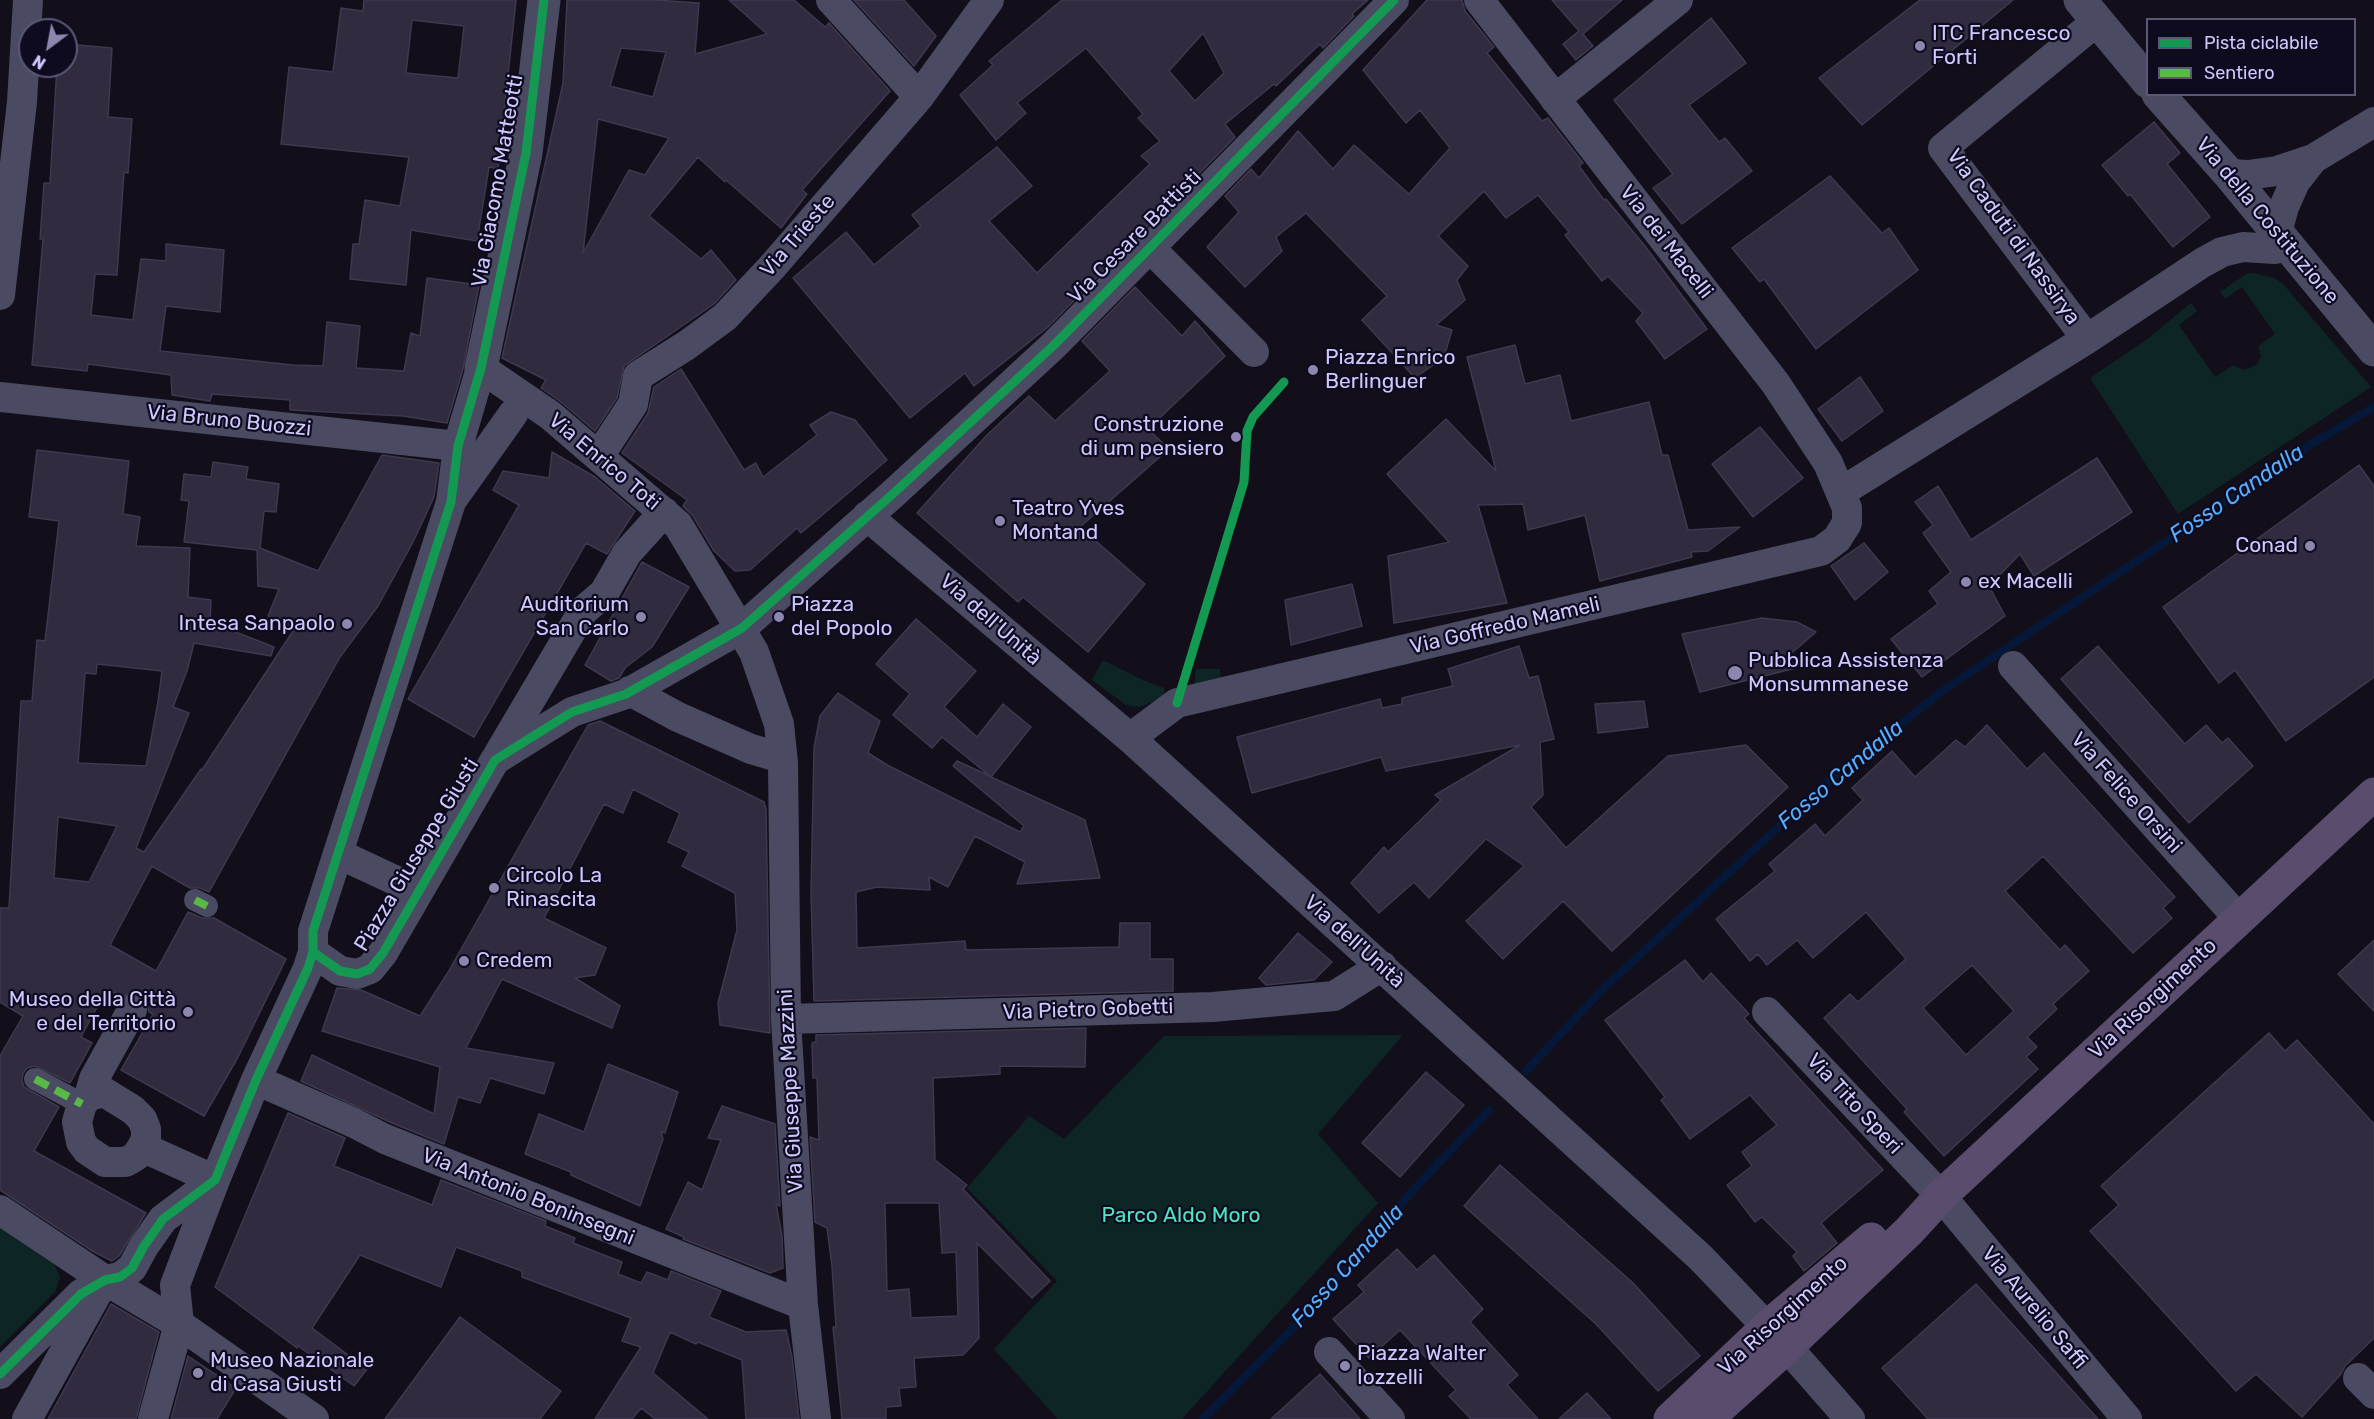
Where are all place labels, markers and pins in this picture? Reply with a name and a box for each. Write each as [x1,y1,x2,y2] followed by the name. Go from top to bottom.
[1932,21,2071,71] place label: ITC Francesco Forti
[1913,39,1927,53] marker: ITC Francesco Forti
[1325,345,1455,395] place label: Piazza Enrico Berlinguer
[1306,363,1320,377] marker: Piazza Enrico Berlinguer
[1080,412,1224,462] place label: Construzione di um pensiero
[1229,430,1243,444] marker: Construzione di um pensiero
[1012,496,1125,546] place label: Teatro Yves Montand
[993,514,1007,528] marker: Teatro Yves Montand
[2235,533,2298,559] place label: Conad
[2303,539,2317,553] marker: Conad
[1978,569,2073,595] place label: ex Macelli
[1959,575,1973,589] marker: ex Macelli
[520,592,629,642] place label: Auditorium San Carlo
[791,592,893,642] place label: Piazza del Popolo
[634,610,648,624] marker: Auditorium San Carlo
[772,610,786,624] marker: Piazza del Popolo
[179,611,335,637] place label: Intesa Sanpaolo
[340,617,354,631] marker: Intesa Sanpaolo
[1748,648,1944,698] place label: Pubblica Assistenza Monsummanese
[1726,664,1744,682] marker: Pubblica Assistenza Monsummanese
[506,863,602,913] place label: Circolo La Rinascita
[487,881,501,895] marker: Circolo La Rinascita
[476,948,552,974] place label: Credem
[457,954,471,968] marker: Credem
[9,987,176,1037] place label: Museo della Città e del Territorio
[181,1005,195,1019] marker: Museo della Città e del Territorio
[1357,1341,1486,1391] place label: Piazza Walter Iozzelli
[210,1348,374,1398] place label: Museo Nazionale di Casa Giusti
[1338,1359,1352,1373] marker: Piazza Walter Iozzelli
[191,1366,205,1380] marker: Museo Nazionale di Casa Giusti

